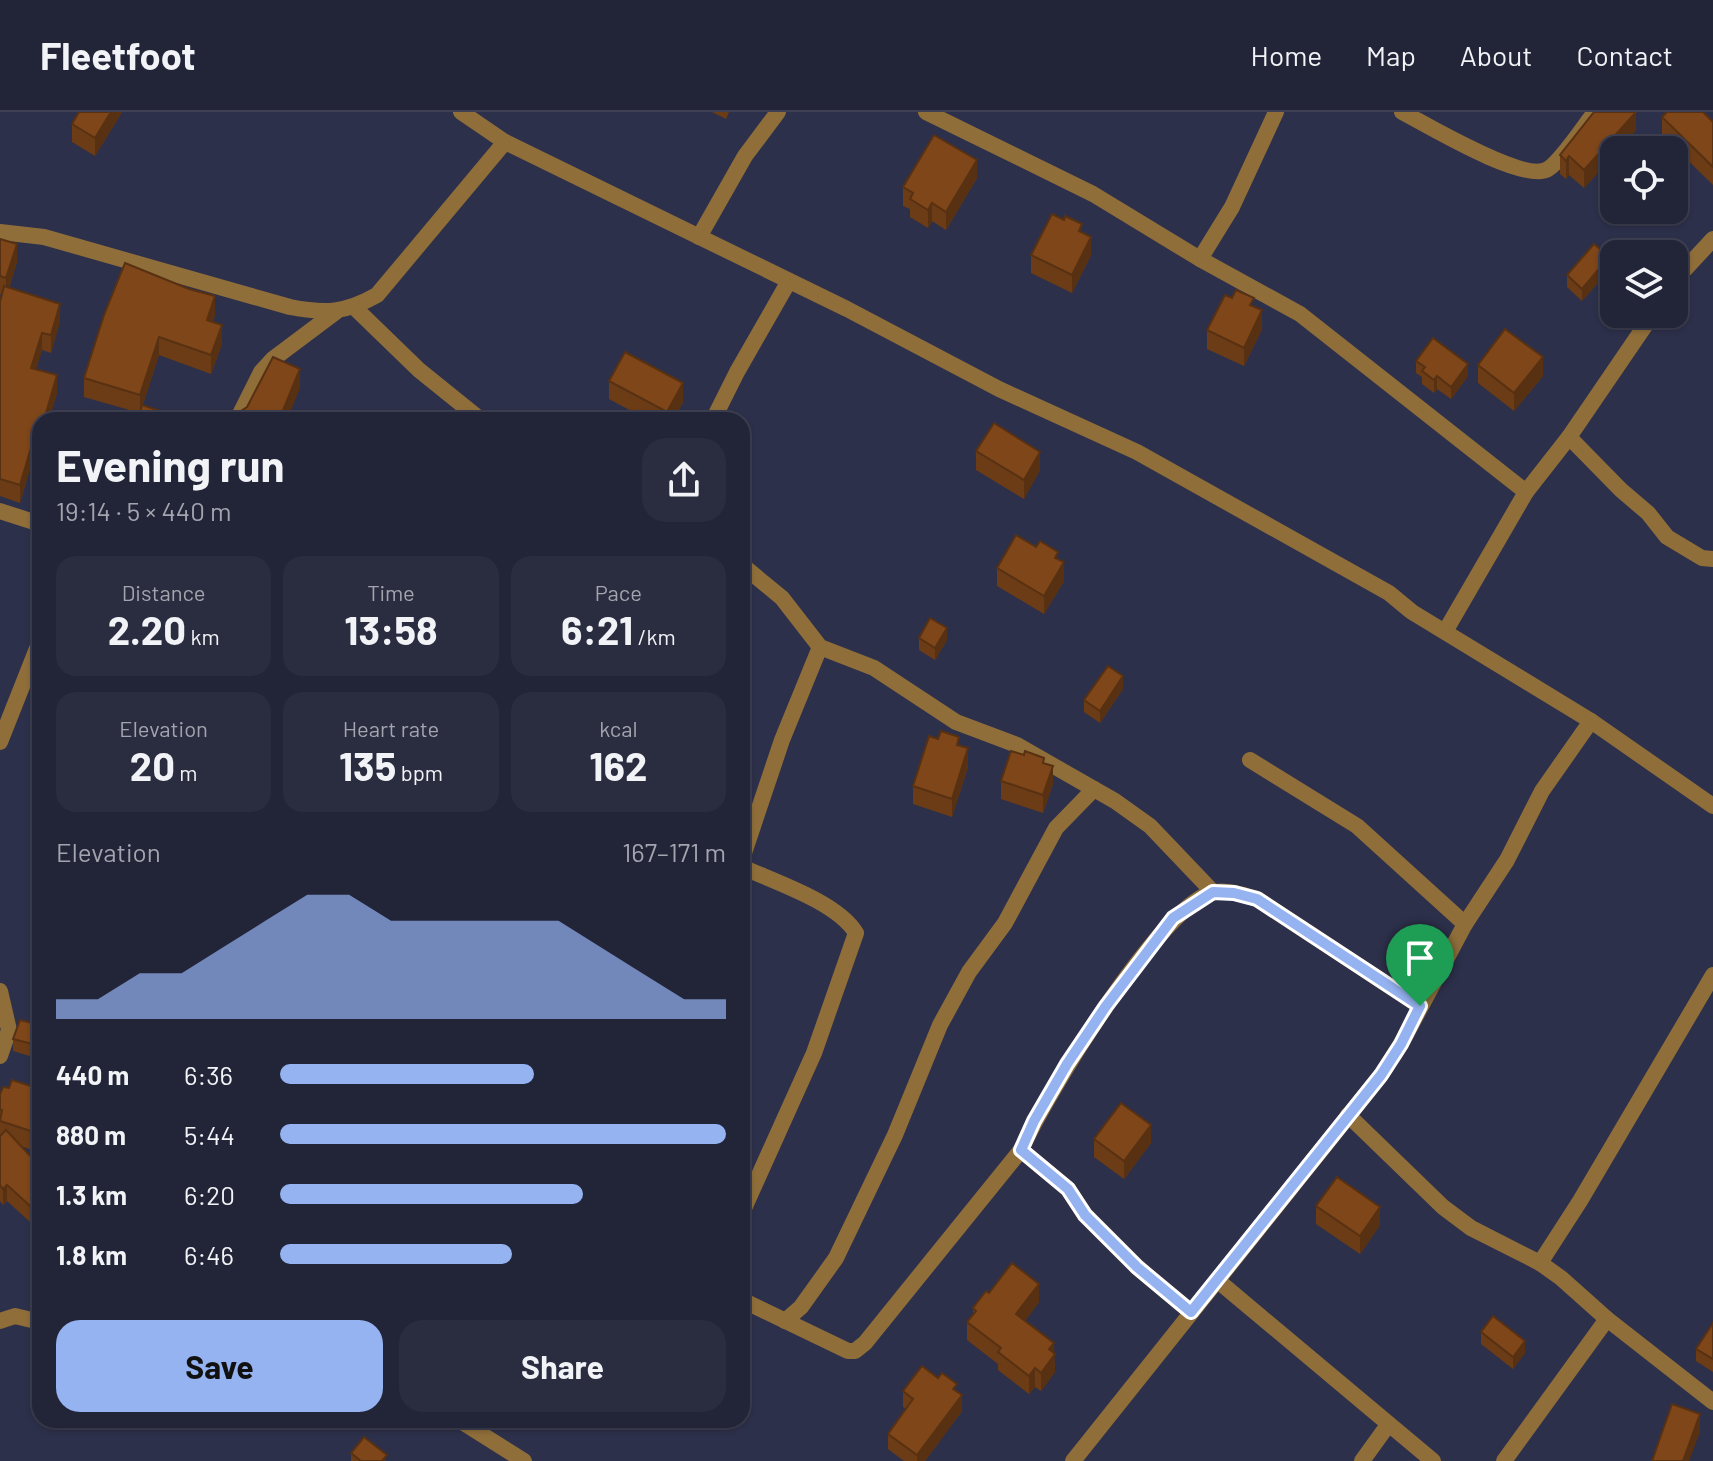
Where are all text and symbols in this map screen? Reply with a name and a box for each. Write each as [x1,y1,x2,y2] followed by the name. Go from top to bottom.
[40,32,196,78] text: Fleetfoot
[1251,38,1322,72] text: Home
[1366,38,1416,72] text: Map
[1460,38,1532,72] text: About
[1576,38,1673,72] text: Contact
[1600,136,1688,328] map controls
[1600,136,1688,224] button: locate
[1600,240,1688,328] button: layers
[56,438,285,491] text: Evening run
[642,438,726,522] button: share
[56,495,232,526] text: 19:14 · 5 × 440 m
[122,579,206,605] text: Distance
[367,579,415,605] text: Time
[595,579,642,605] text: Pace
[108,605,186,653] text: 2.20
[344,605,438,653] text: 13:58
[561,605,633,653] text: 6:21
[186,623,220,649] text: km
[633,623,676,649] text: /km
[119,715,208,741] text: Elevation
[343,715,439,741] text: Heart rate
[599,715,638,741] text: kcal
[130,741,175,789] text: 20
[339,741,396,789] text: 135
[589,741,647,789] text: 162
[175,759,198,785] text: m
[396,759,443,785] text: bpm
[56,836,161,867] text: Elevation
[622,836,726,867] text: 167–171 m
[1386,924,1454,1006] pin
[1398,936,1442,980] icon: arrive
[56,1059,129,1090] text: 440 m
[184,1059,233,1090] text: 6:36
[56,1119,126,1150] text: 880 m
[184,1119,235,1150] text: 5:44
[56,1179,127,1210] text: 1.3 km
[184,1179,235,1210] text: 6:20
[56,1239,127,1270] text: 1.8 km
[184,1239,234,1270] text: 6:46
[56,1320,383,1412] button: Save
[399,1320,726,1412] button: Share

